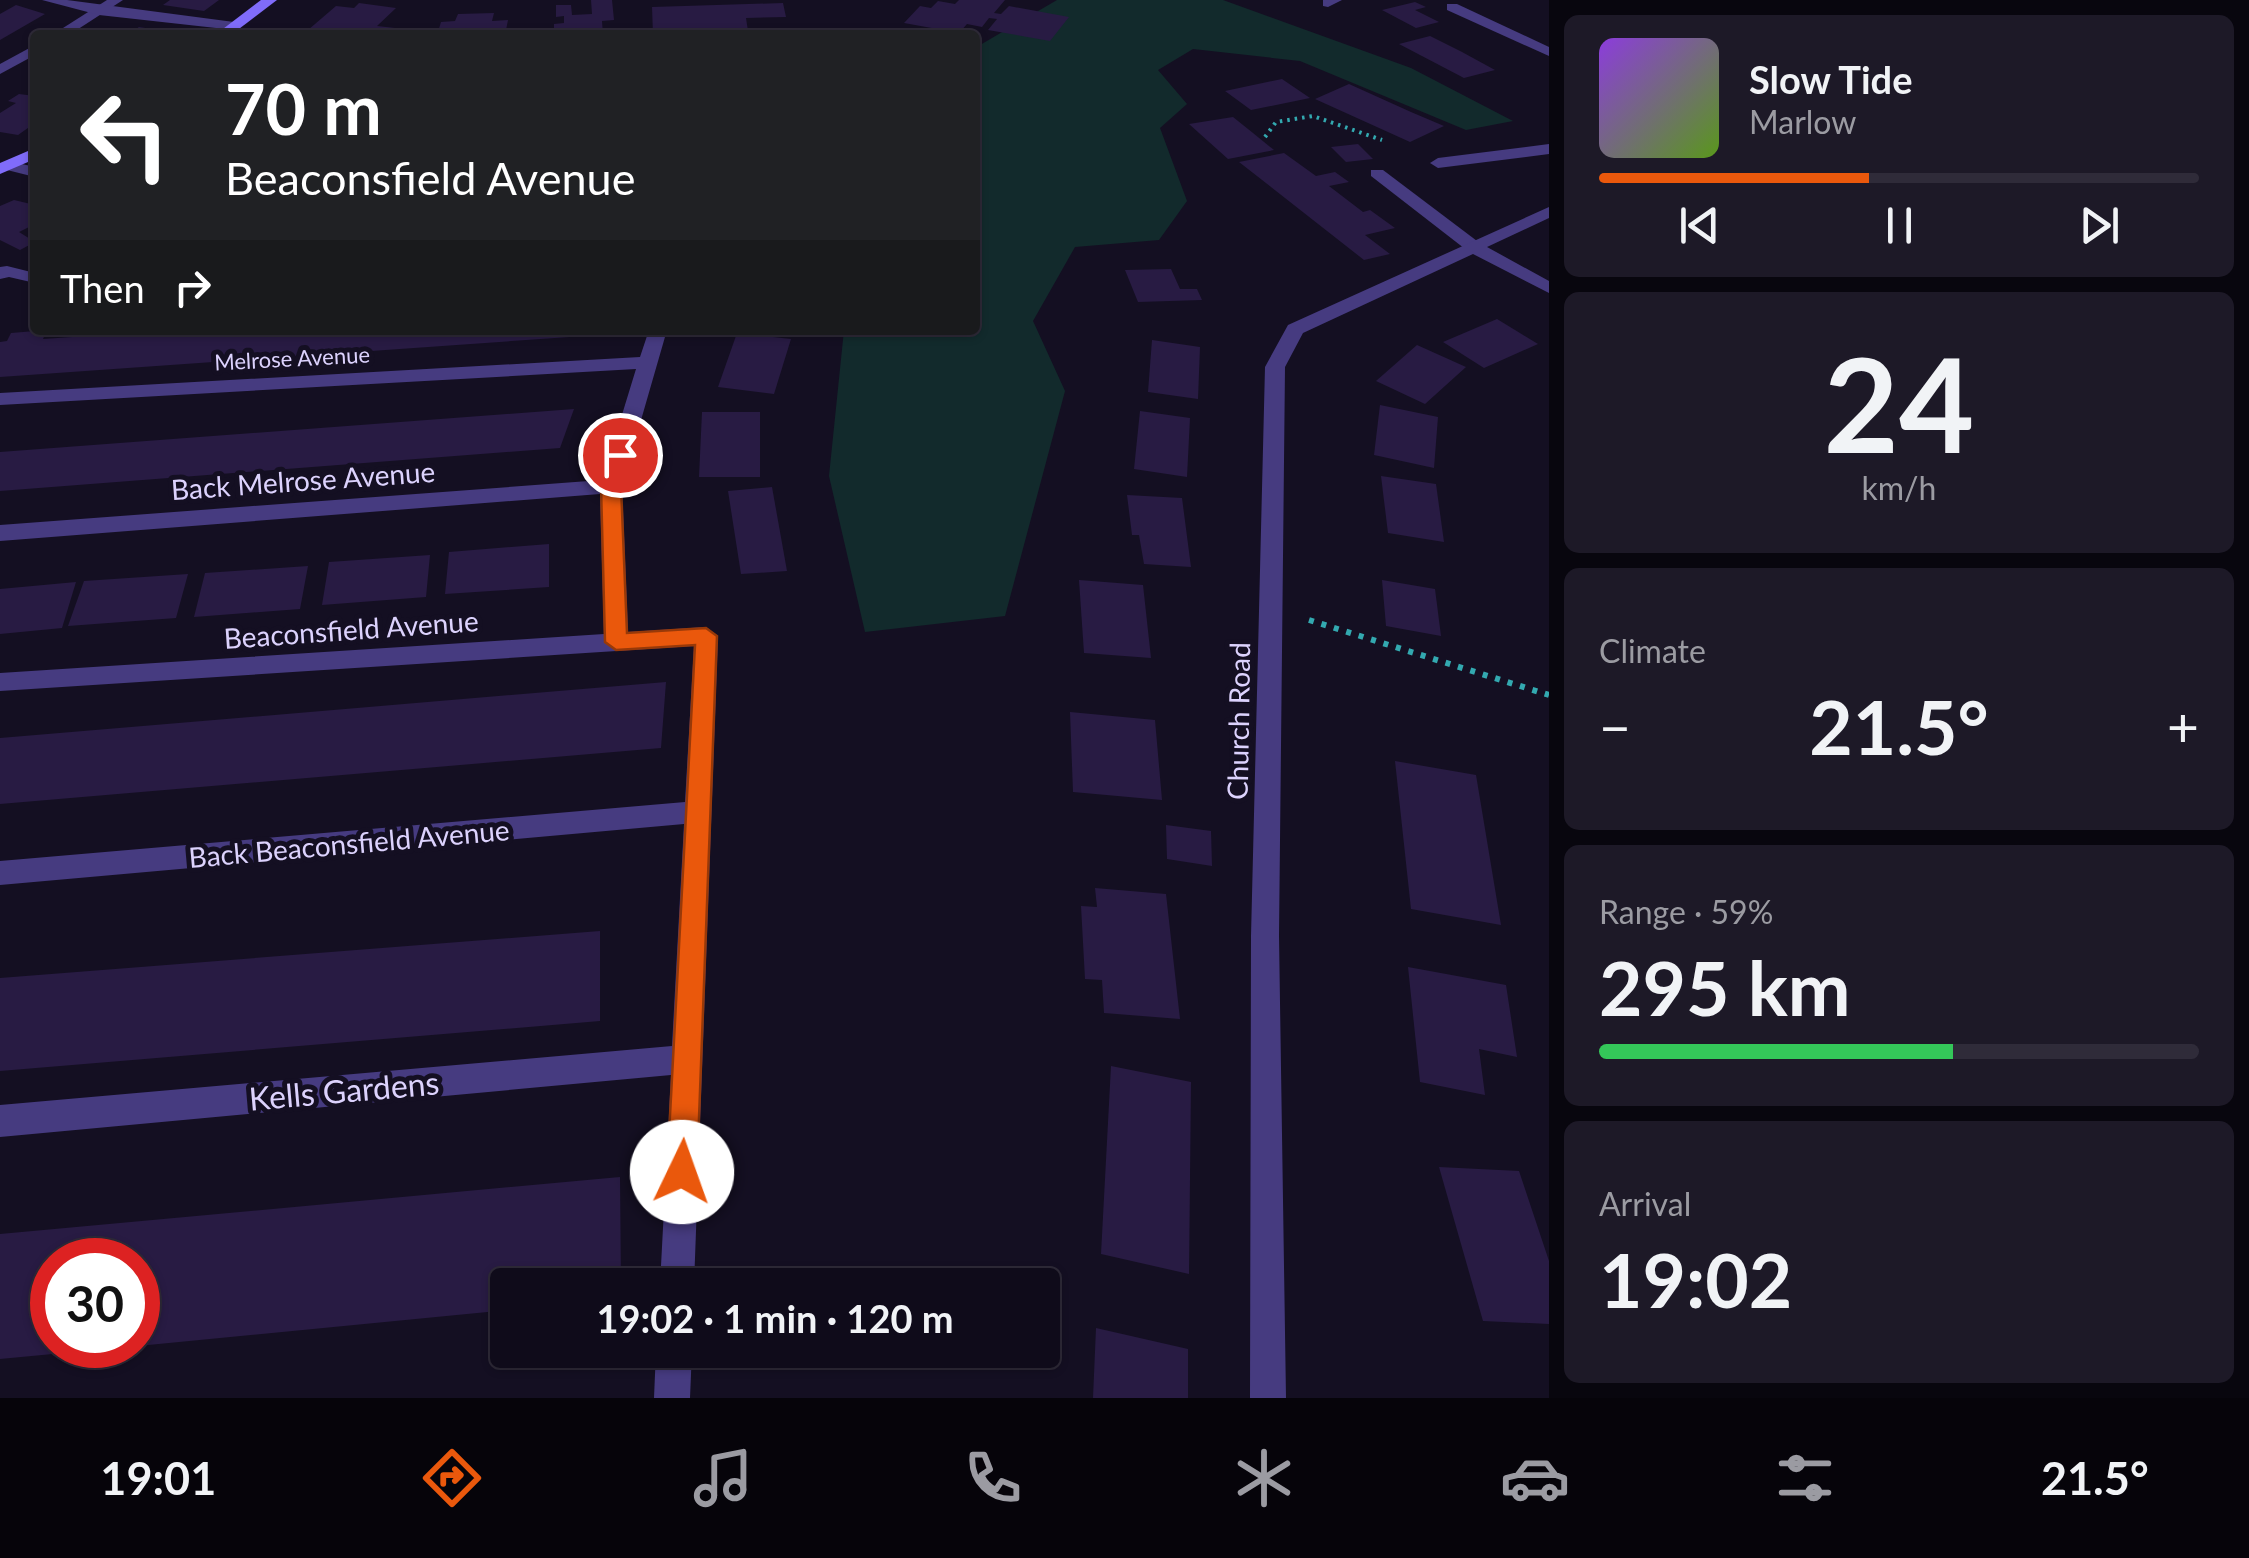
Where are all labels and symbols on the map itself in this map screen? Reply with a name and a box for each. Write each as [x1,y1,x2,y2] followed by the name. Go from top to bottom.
[214,340,370,376] street label: Melrose Avenue
[578,413,663,498] pin
[170,454,436,506] street label: Back Melrose Avenue
[222,603,480,655] street label: Beaconsfield Avenue
[1220,642,1256,800] street label: Church Road
[187,812,511,874] street label: Back Beaconsfield Avenue
[247,1062,441,1118] street label: Kells Gardens
[630,1120,734,1224] position arrow
[30,1238,160,1368] speed limit sign: 30

